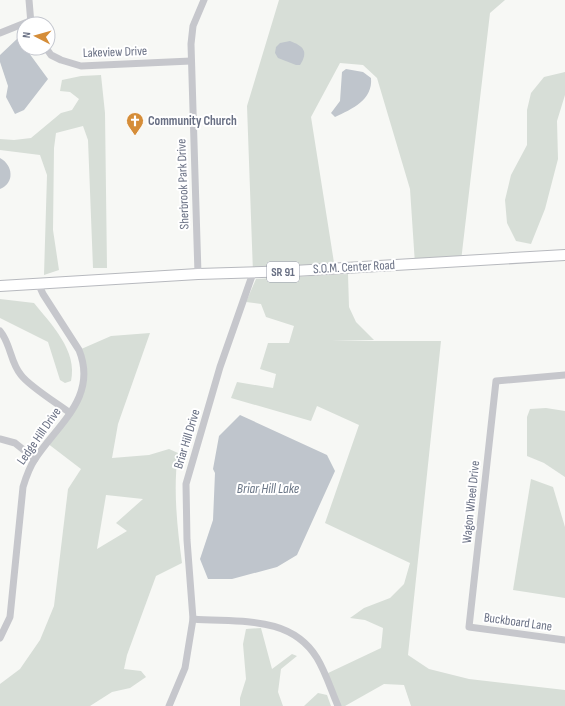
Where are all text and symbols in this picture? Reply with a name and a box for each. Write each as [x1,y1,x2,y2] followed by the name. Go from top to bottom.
[16,16,56,56] north arrow
[20,31,33,39] text: N
[83,43,147,61] street label: Lakeview Drive
[125,111,145,136] church icon: Community Church
[148,113,237,129] place label: Community Church
[173,138,193,230] street label: Sherbrook Park Drive
[313,257,395,277] street label: S.O.M. Center Road
[267,262,299,282] road number: SR 91
[13,404,65,468] street label: Ledge Hill Drive
[170,407,204,471] street label: Briar Hill Drive
[459,460,483,544] street label: Wagon Wheel Drive
[237,480,300,497] water label: Briar Hill Lake
[483,609,553,635] street label: Buckboard Lane

